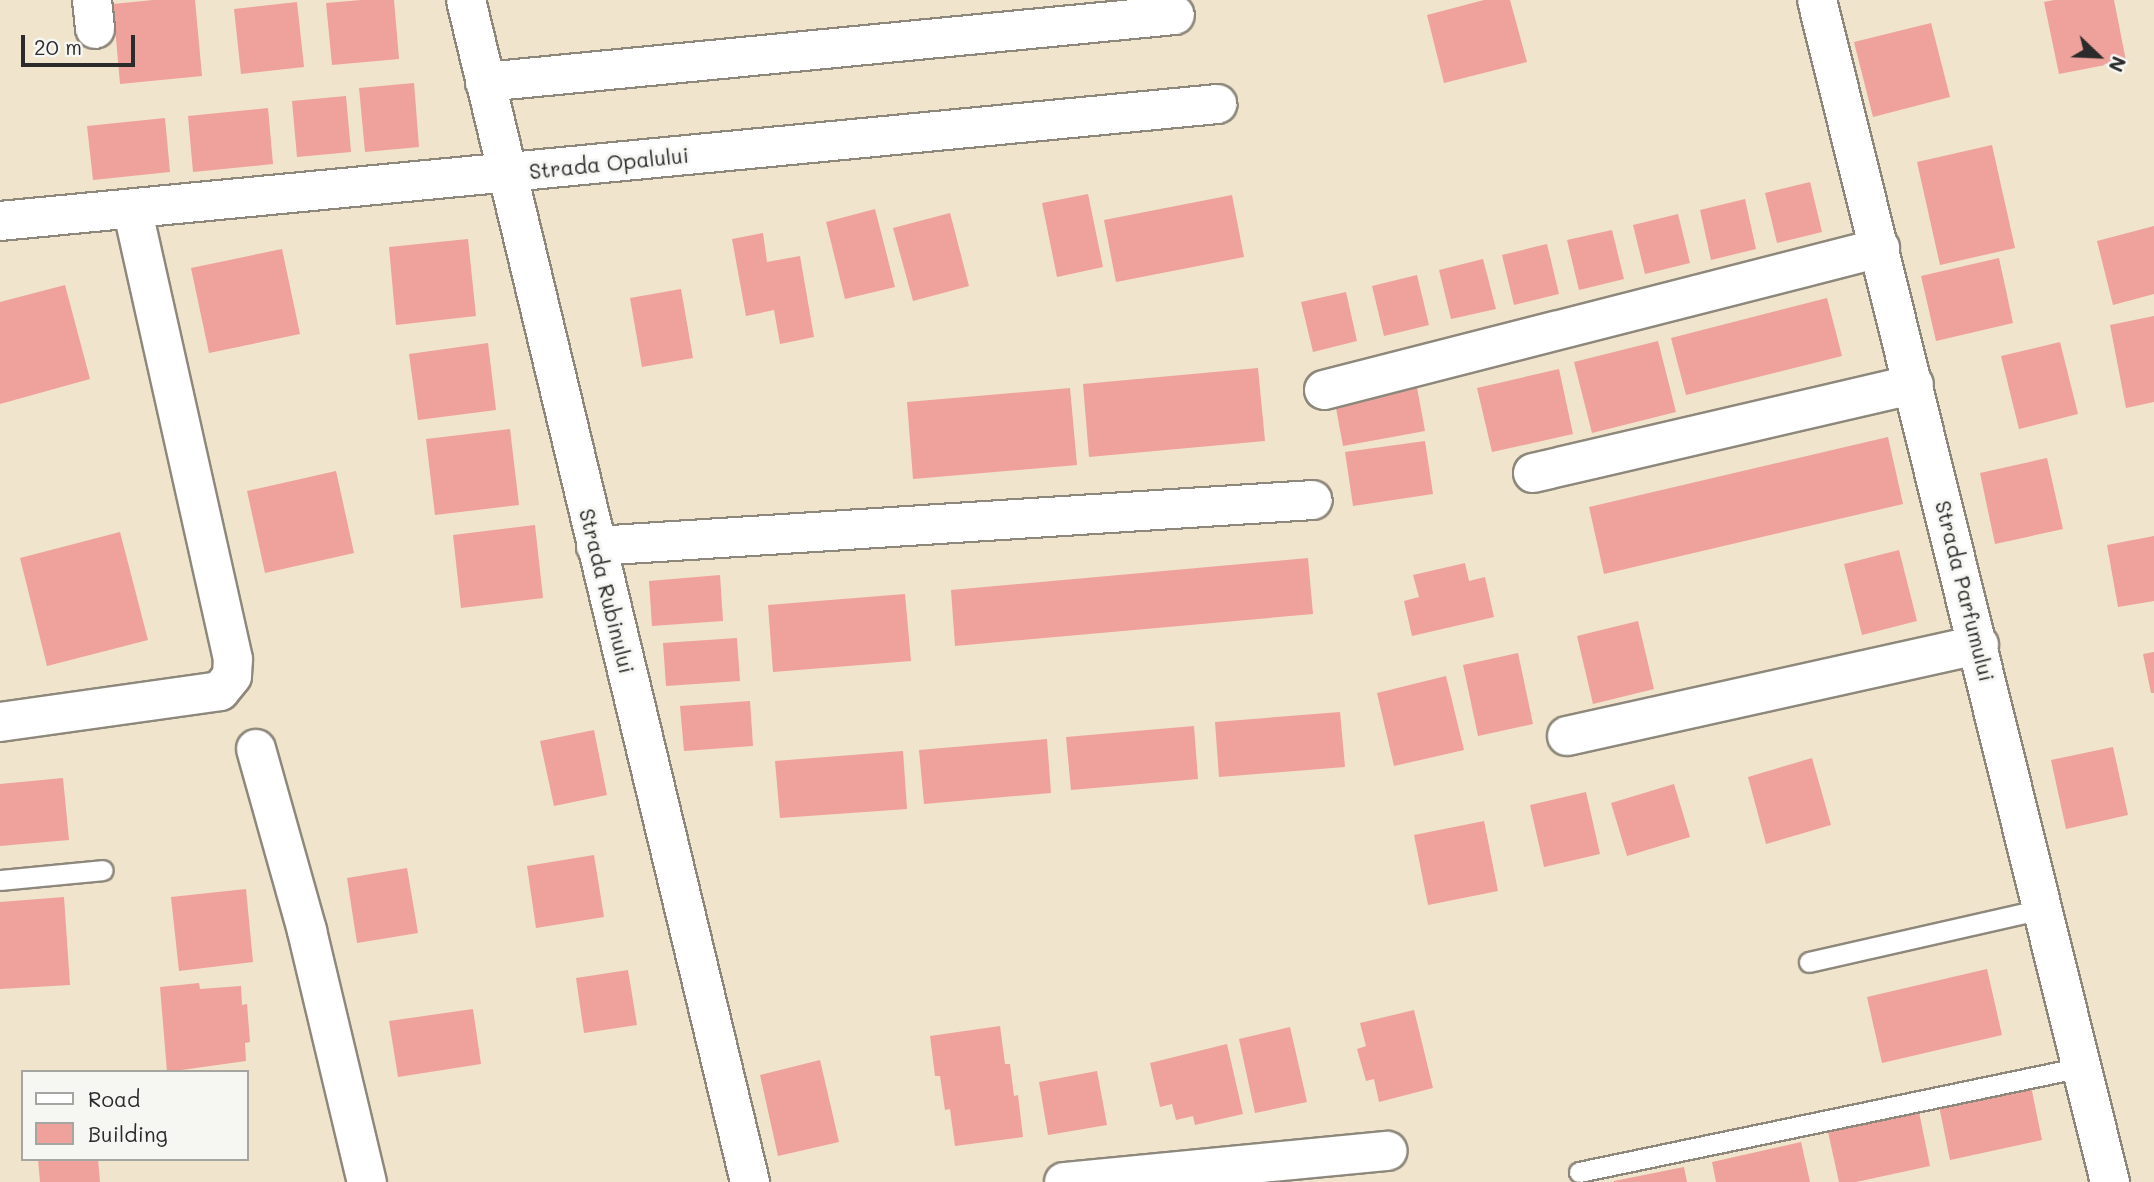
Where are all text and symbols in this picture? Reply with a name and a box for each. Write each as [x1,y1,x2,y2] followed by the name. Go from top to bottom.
[24,21,138,65] scale bar
[2063,21,2133,91] north arrow
[34,33,82,60] text: 20 m
[2103,53,2132,76] text: N
[528,142,690,184] street label: Strada Opalului
[1930,498,2000,684] street label: Strada Parfumului
[574,506,640,676] street label: Strada Rubinului
[21,1070,248,1161] legend
[88,1085,140,1112] text: Road
[88,1120,168,1147] text: Building

